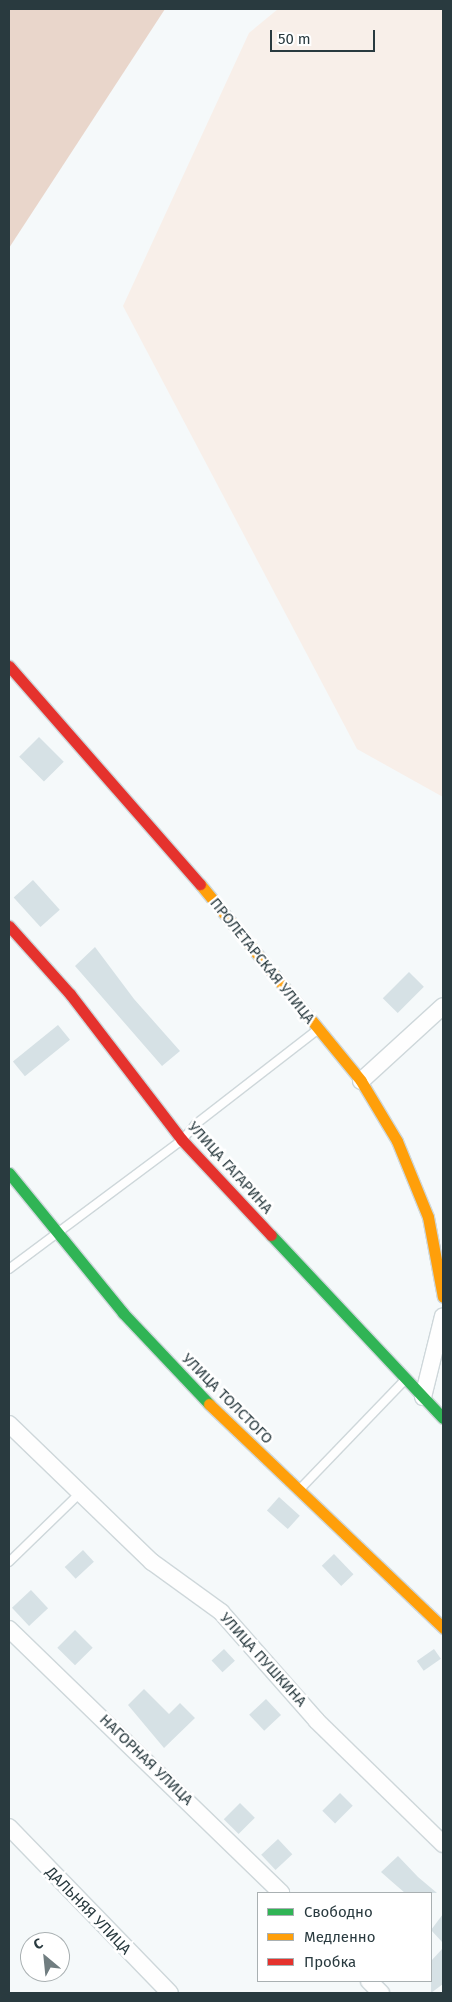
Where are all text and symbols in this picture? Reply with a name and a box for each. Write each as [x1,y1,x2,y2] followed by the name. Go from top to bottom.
[272,20,377,52] scale bar
[278,30,311,48] text: 50 m
[206,895,318,1027] street label: ПРОЛЕТАРСКАЯ УЛИЦА
[184,1118,276,1218] street label: УЛИЦА ГАГАРИНА
[178,1350,276,1448] street label: УЛИЦА ТОЛСТОГО
[216,1609,310,1711] street label: УЛИЦА ПУШКИНА
[96,1711,196,1809] street label: НАГОРНАЯ УЛИЦА
[42,1863,134,1959] street label: ДАЛЬНЯЯ УЛИЦА
[257,1892,432,1982] legend
[304,1903,373,1921] text: Свободно
[304,1928,376,1946] text: Медленно
[20,1932,70,1982] north arrow
[31,1935,46,1954] text: С
[304,1953,356,1971] text: Пробка

